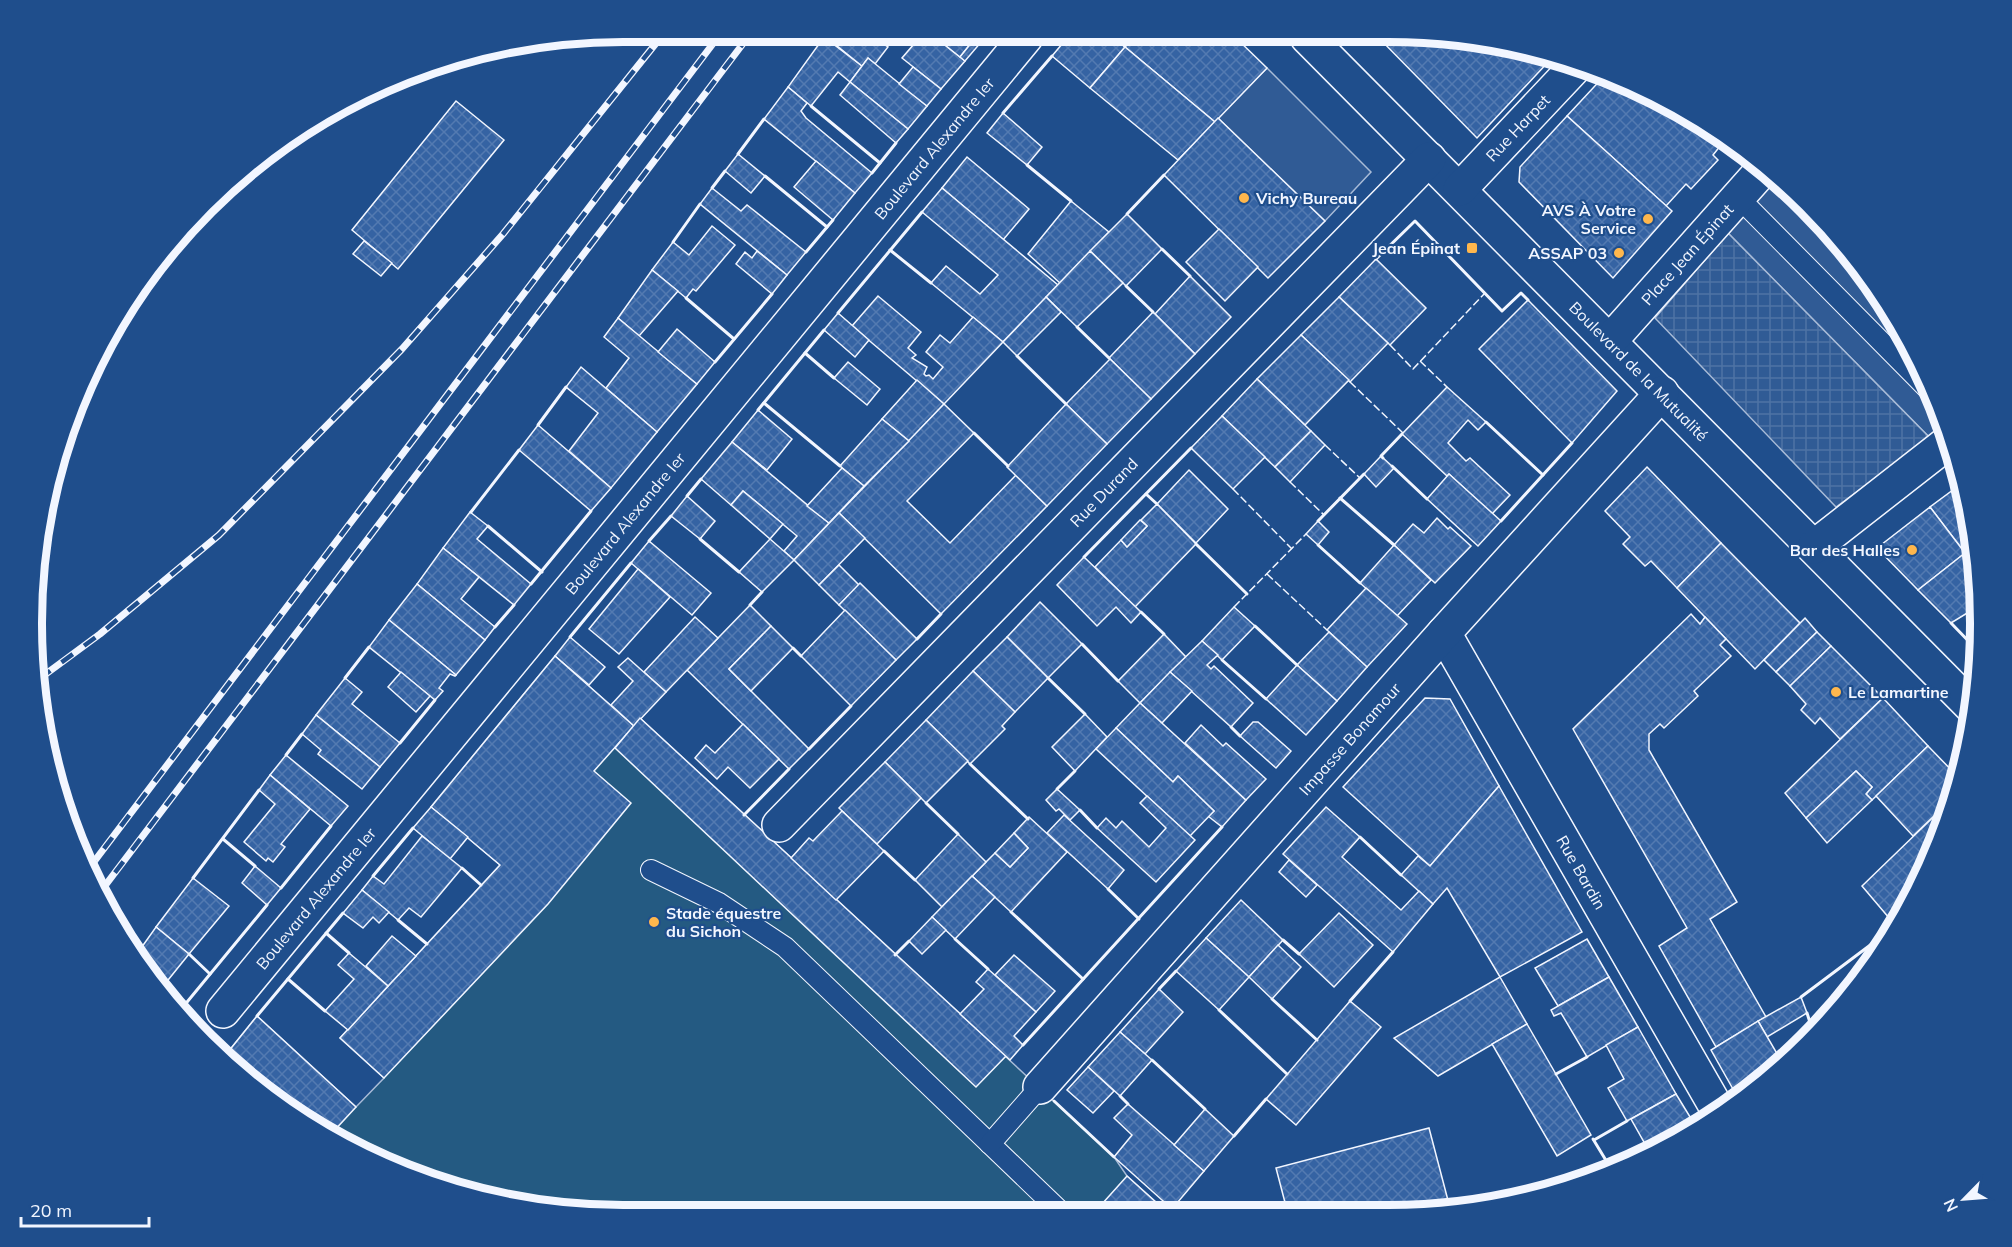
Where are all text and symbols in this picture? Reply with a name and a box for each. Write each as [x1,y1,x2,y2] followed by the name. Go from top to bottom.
[870,73,999,223] street label: Boulevard Alexandre Ier
[1481,90,1554,166] street label: Rue Harpet
[1255,188,1357,208] place label: Vichy Bureau
[1237,191,1251,205] marker: Vichy Bureau
[1637,199,1738,309] street label: Place Jean Épinat
[1542,200,1636,238] place label: AVS À Votre Service
[1641,212,1655,226] marker: AVS À Votre Service
[1372,238,1460,258] place label: Jean Épinat
[1465,241,1479,255] marker: Jean Épinat
[1528,243,1607,263] place label: ASSAP 03
[1612,246,1626,260] marker: ASSAP 03
[1565,297,1712,445] street label: Boulevard de la Mutualité
[561,448,689,598] street label: Boulevard Alexandre Ier
[1066,453,1142,531] street label: Rue Durand
[1790,540,1900,560] place label: Bar des Halles
[1905,543,1919,557] marker: Bar des Halles
[1295,678,1405,799] street label: Impasse Bonamour
[1848,682,1949,702] place label: Le Lamartine
[1829,685,1843,699] marker: Le Lamartine
[252,823,380,973] street label: Boulevard Alexandre Ier
[1552,832,1611,913] street label: Rue Bardin
[666,903,781,941] place label: Stade équestre du Sichon
[647,915,661,929] marker: Stade équestre du Sichon
[1934,1169,1994,1229] north arrow
[21,1190,148,1228] scale bar
[1939,1196,1962,1215] text: N
[30,1199,72,1222] text: 20 m

